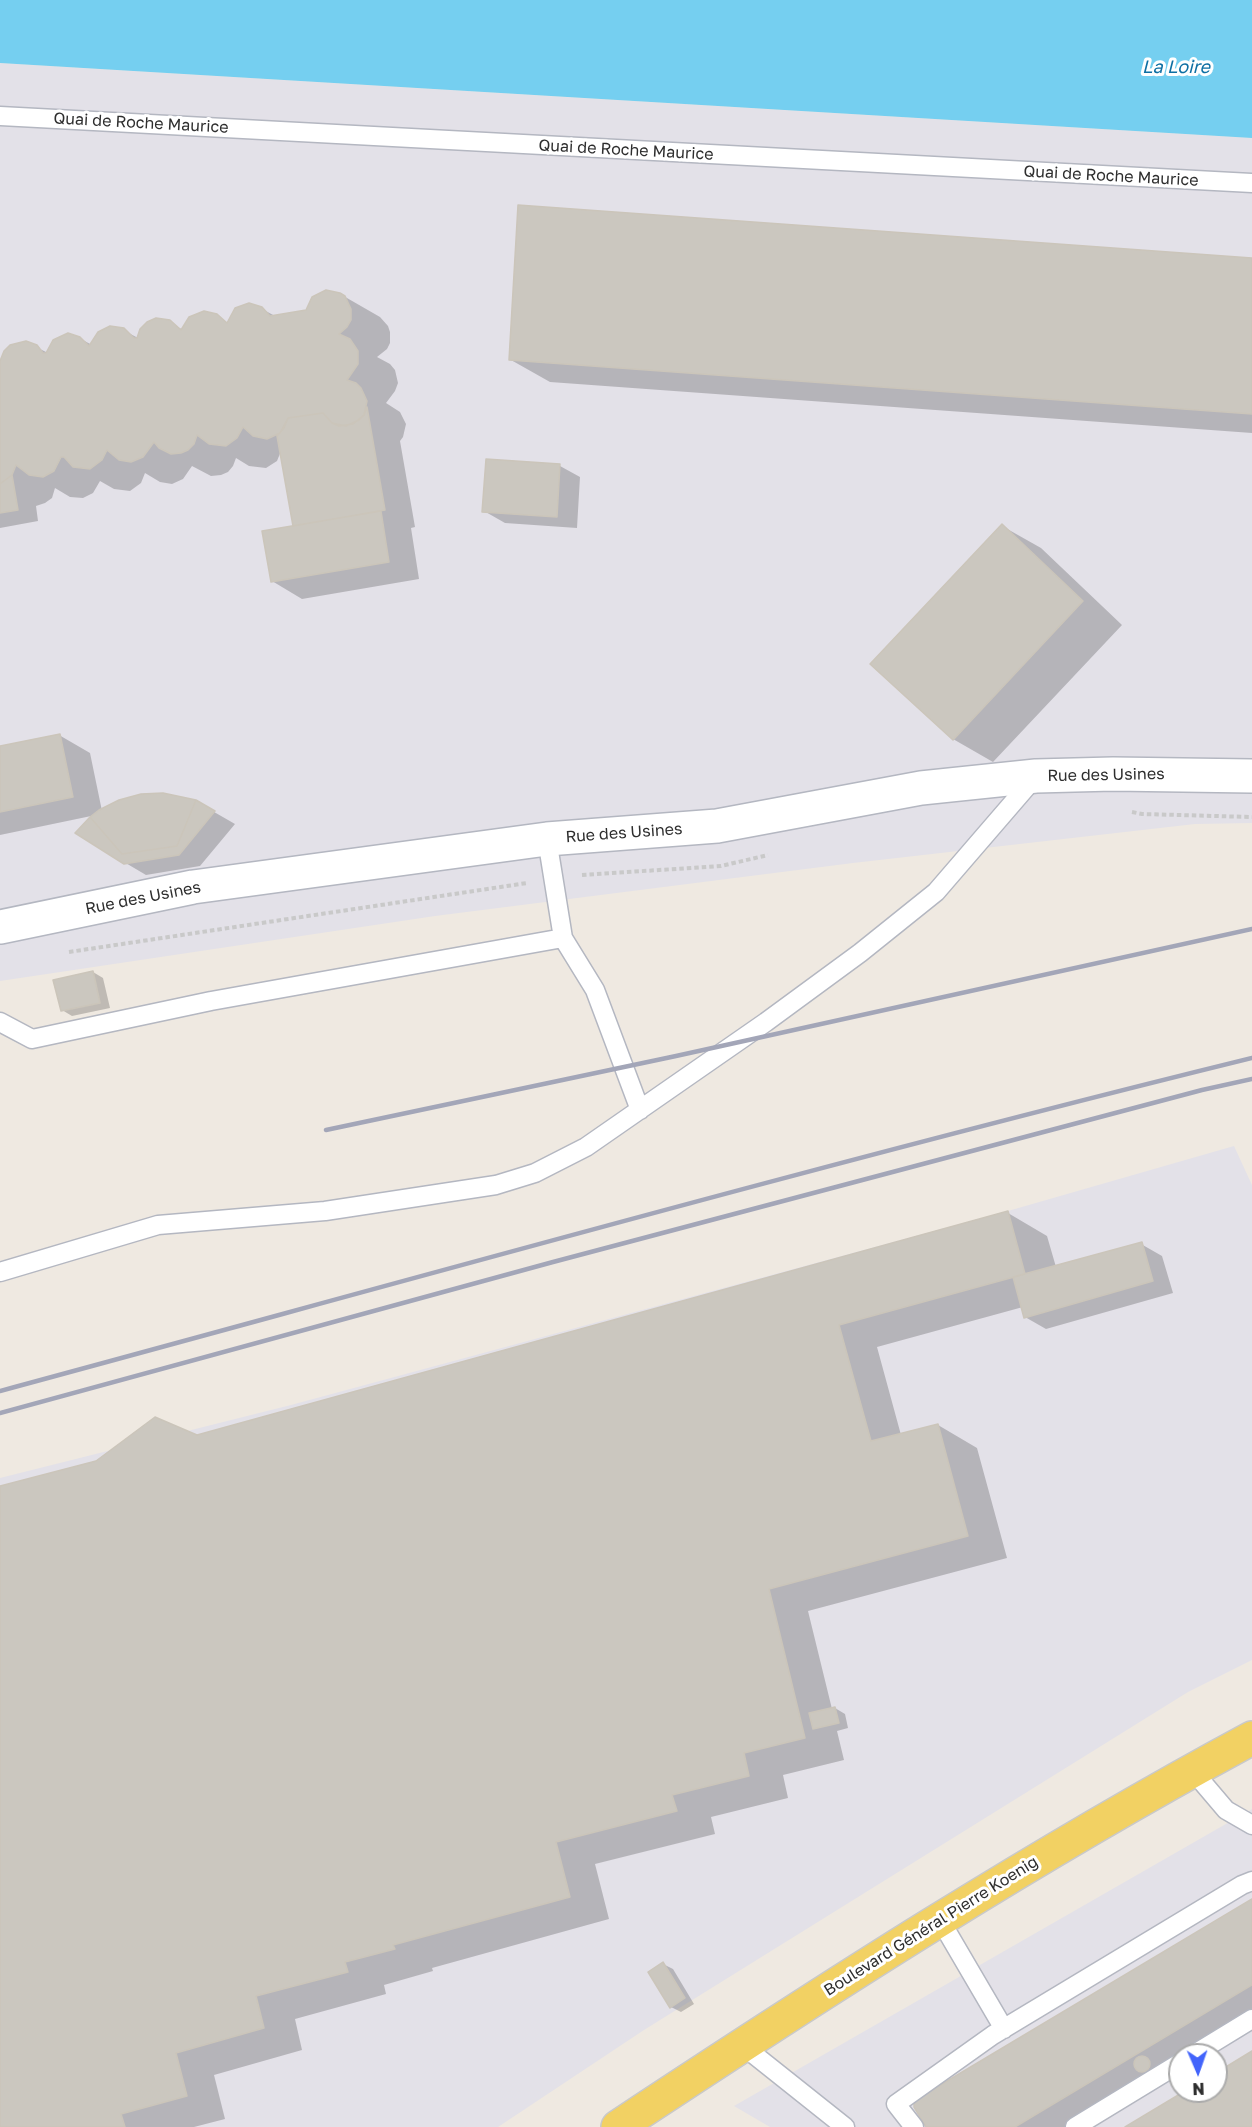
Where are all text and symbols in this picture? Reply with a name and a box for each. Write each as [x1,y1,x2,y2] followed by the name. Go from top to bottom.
[1142,56,1210,78] water label: La Loire
[53,109,229,137] street label: Quai de Roche Maurice
[538,136,714,164] street label: Quai de Roche Maurice
[1023,162,1199,190] street label: Quai de Roche Maurice
[1047,764,1165,786] street label: Rue des Usines
[565,819,683,847] street label: Rue des Usines
[84,877,202,919] street label: Rue des Usines
[821,1852,1041,2000] street label: Boulevard Général Pierre Koenig
[1168,2043,1228,2103] north arrow
[1192,2079,1205,2099] text: N

